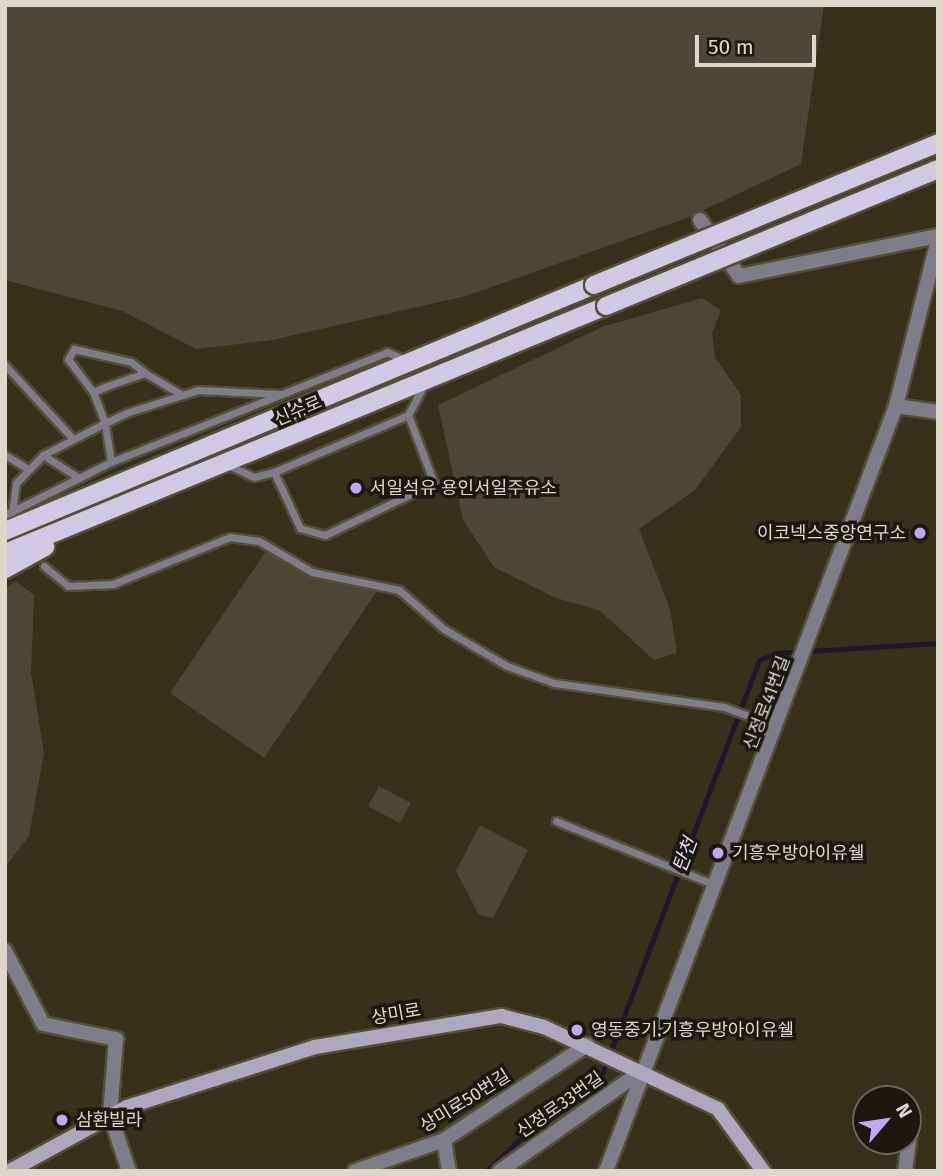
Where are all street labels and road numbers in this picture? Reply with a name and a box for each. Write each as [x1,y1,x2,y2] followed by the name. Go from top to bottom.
[271,391,325,431] street label: 신수로
[739,653,795,753] street label: 신정로41번길
[370,999,422,1029] street label: 상미로
[416,1065,514,1137] street label: 상미로50번길
[513,1067,607,1143] street label: 신정로33번길

